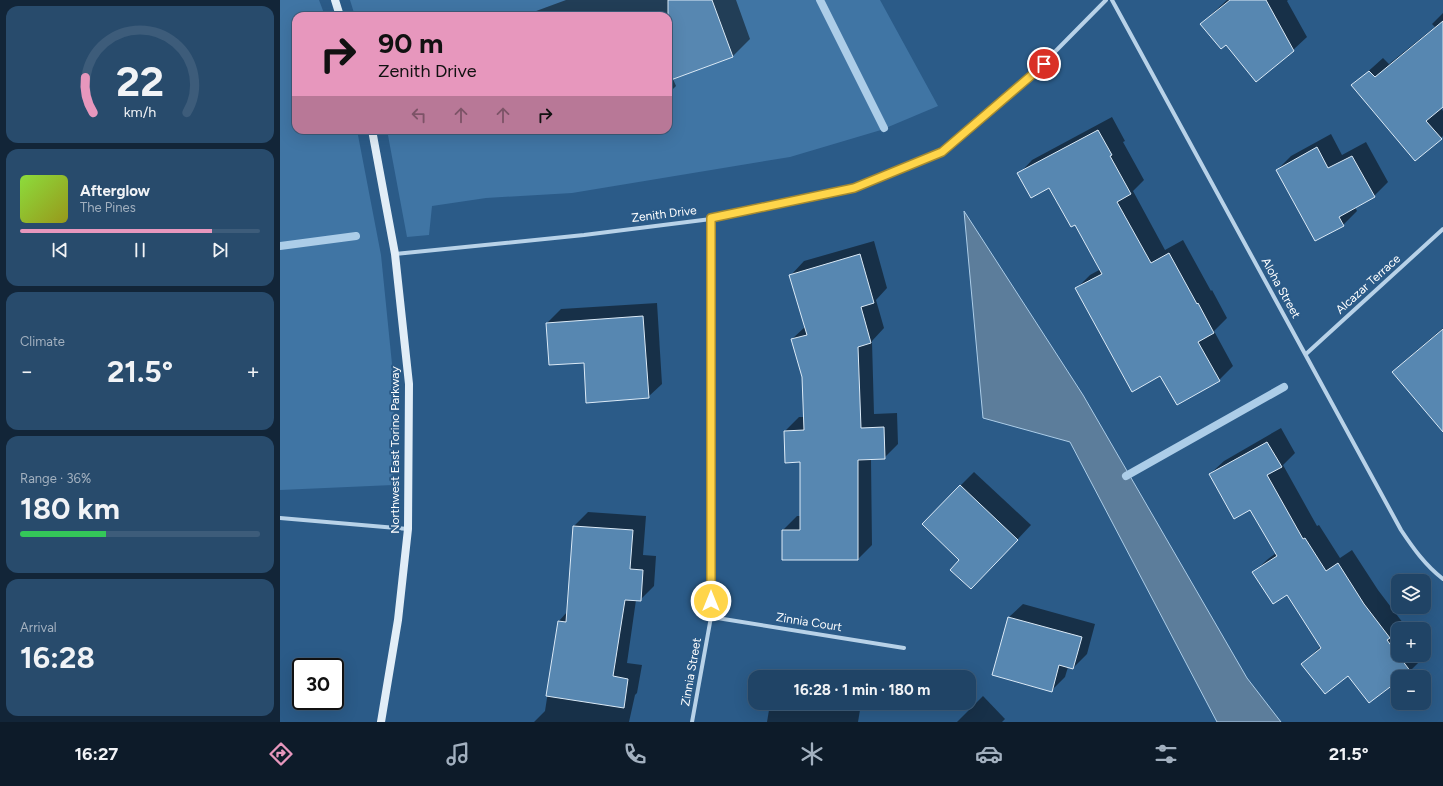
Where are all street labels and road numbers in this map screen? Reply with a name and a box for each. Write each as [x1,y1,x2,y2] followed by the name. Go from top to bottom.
[631,203,698,225] street label: Zenith Drive
[1333,251,1404,317] street label: Alcazar Terrace
[1259,255,1304,321] street label: Aloha Street
[388,366,402,534] street label: Northwest East Torino Parkway
[775,610,843,634] street label: Zinnia Court
[678,636,704,707] street label: Zinnia Street

